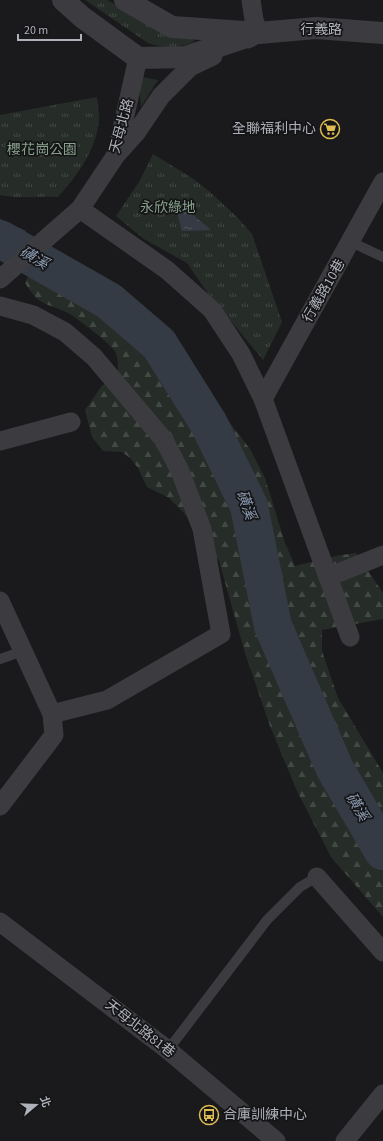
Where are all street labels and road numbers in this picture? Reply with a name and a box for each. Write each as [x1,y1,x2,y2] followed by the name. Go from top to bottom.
[300,20,342,40] street label: 行義路
[105,96,139,156] street label: 天母北路
[298,256,350,326] street label: 行義路10巷
[101,995,179,1063] street label: 天母北路81巷

